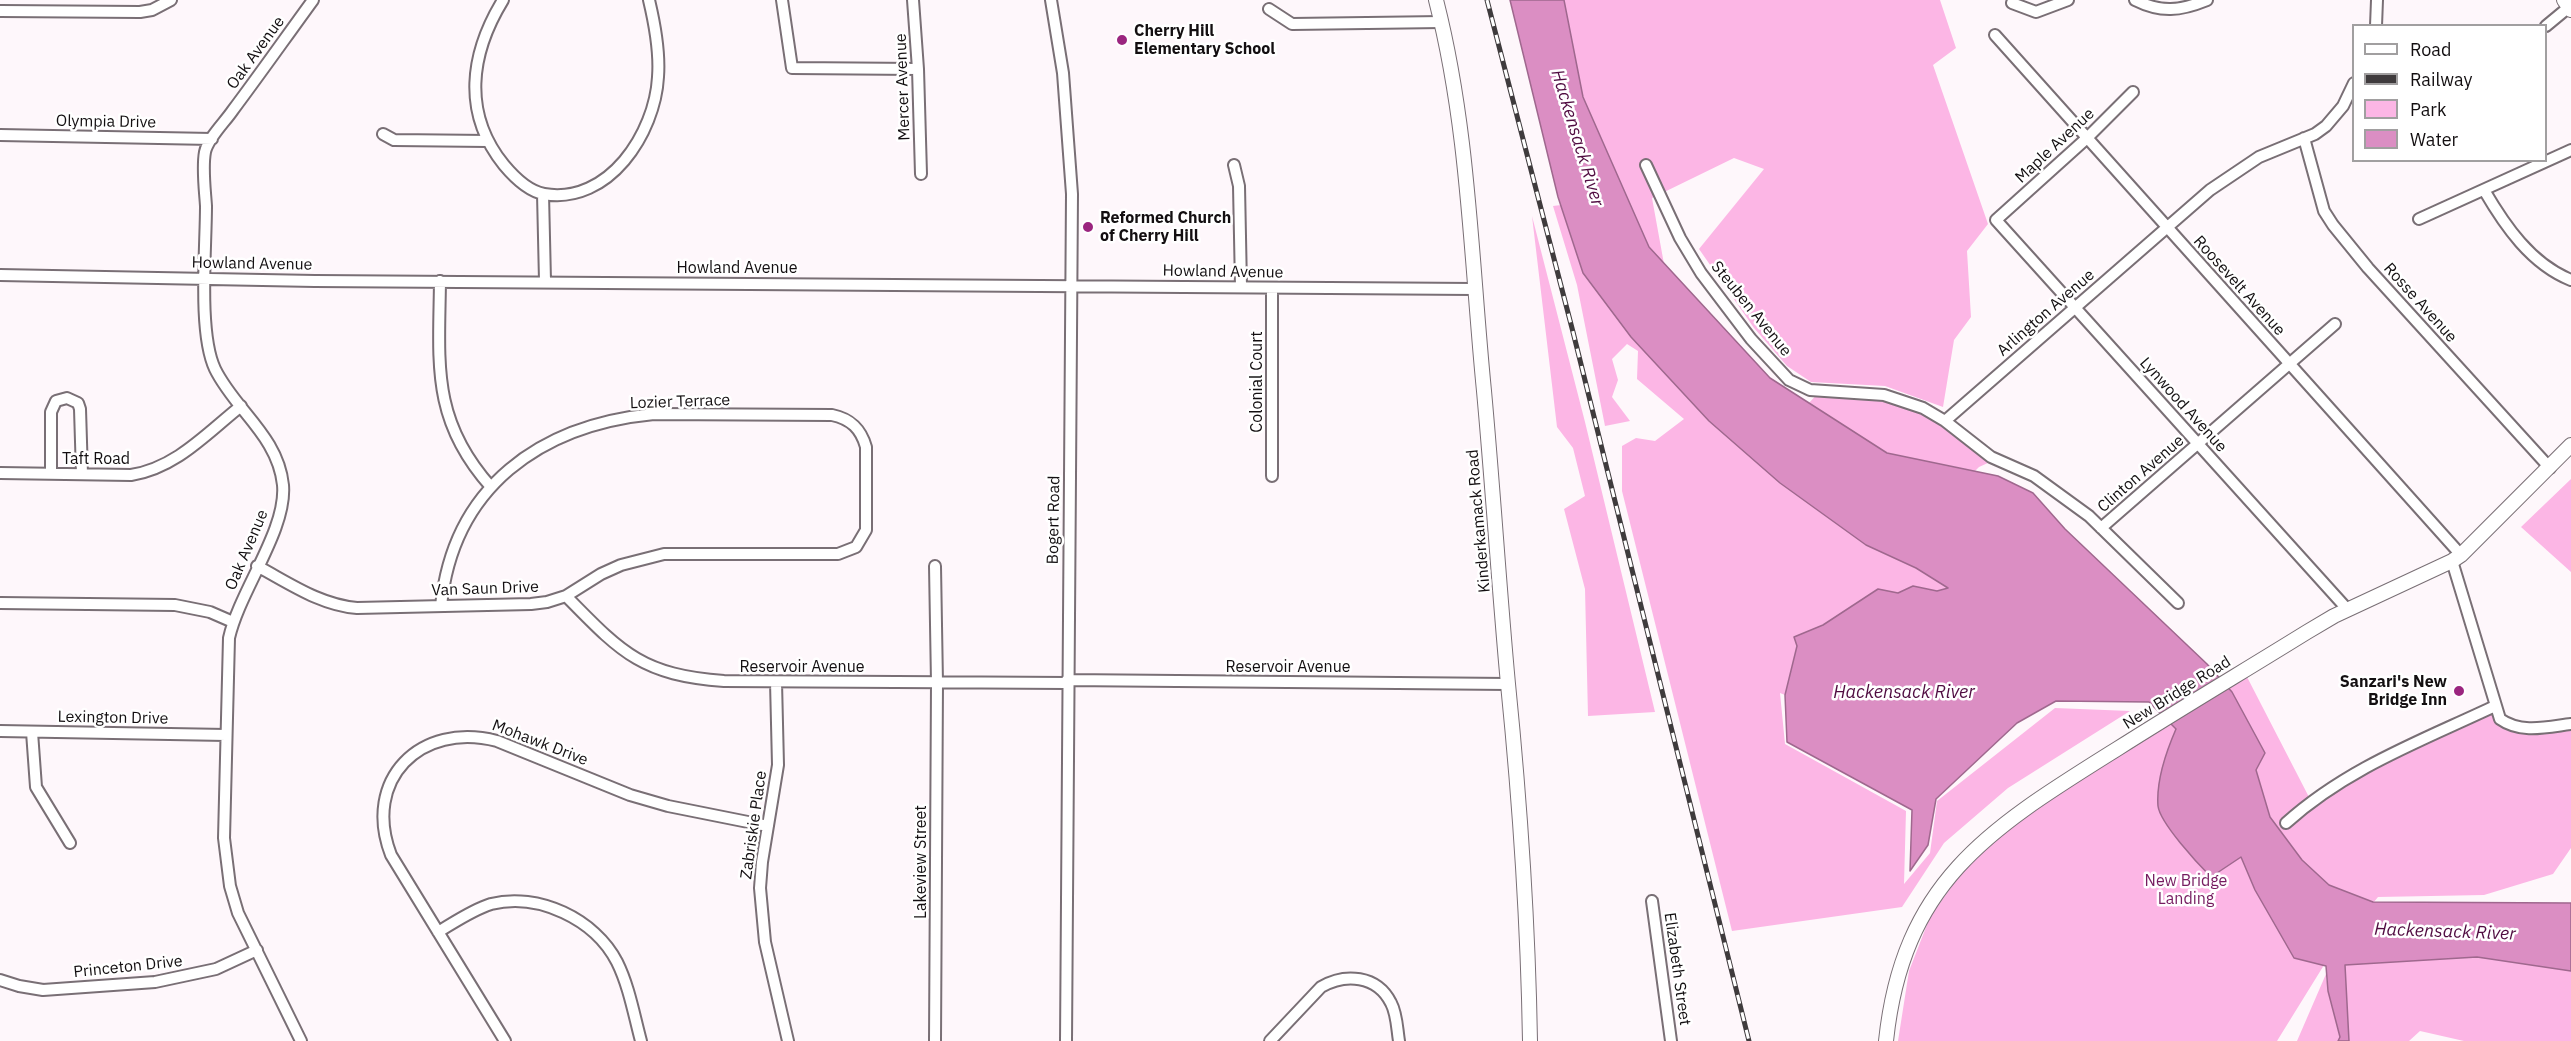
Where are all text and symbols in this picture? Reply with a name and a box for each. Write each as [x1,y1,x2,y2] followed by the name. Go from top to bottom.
[223,13,289,93] street label: Oak Avenue
[1134,21,1275,59] place label: Cherry Hill Elementary School
[2352,24,2547,162] legend
[892,33,914,141] street label: Mercer Avenue
[1115,33,1129,47] marker: Cherry Hill Elementary School
[2410,38,2451,61] text: Road
[1546,67,1608,209] water label: Hackensack River
[2410,68,2472,91] text: Railway
[2410,98,2446,121] text: Park
[2011,104,2099,188] street label: Maple Avenue
[56,112,156,132] street label: Olympia Drive
[2410,128,2458,151] text: Water
[1100,208,1231,246] place label: Reformed Church of Cherry Hill
[1081,220,1095,234] marker: Reformed Church of Cherry Hill
[2189,232,2289,340] street label: Roosevelt Avenue
[191,253,313,275] street label: Howland Avenue
[1707,257,1795,361] street label: Steuben Avenue
[677,258,797,278] street label: Howland Avenue
[2379,259,2461,347] street label: Rosse Avenue
[1162,261,1284,283] street label: Howland Avenue
[1993,265,2099,361] street label: Arlington Avenue
[1247,331,1267,433] street label: Colonial Court
[2135,354,2231,456] street label: Lynwood Avenue
[629,391,731,413] street label: Lozier Terrace
[2094,431,2188,517] street label: Clinton Avenue
[62,449,130,469] street label: Taft Road
[1463,449,1495,593] street label: Kinderkamack Road
[1044,476,1064,564] street label: Bogert Road
[221,507,273,593] street label: Oak Avenue
[431,578,539,600] street label: Van Saun Drive
[2120,652,2234,734] street label: New Bridge Road
[739,657,865,677] street label: Reservoir Avenue
[1225,657,1351,677] street label: Reservoir Avenue
[2340,672,2447,710] place label: Sanzari's New Bridge Inn
[1833,682,1975,704] water label: Hackensack River
[2452,684,2466,698] marker: Sanzari's New Bridge Inn
[58,707,168,729] street label: Lexington Drive
[489,716,591,770] street label: Mohawk Drive
[737,770,771,880] street label: Zabriskie Place
[911,805,931,919] street label: Lakeview Street
[2145,871,2227,909] park label: New Bridge Landing
[1660,911,1694,1027] street label: Elizabeth Street
[2374,919,2516,945] water label: Hackensack River
[72,952,184,982] street label: Princeton Drive

